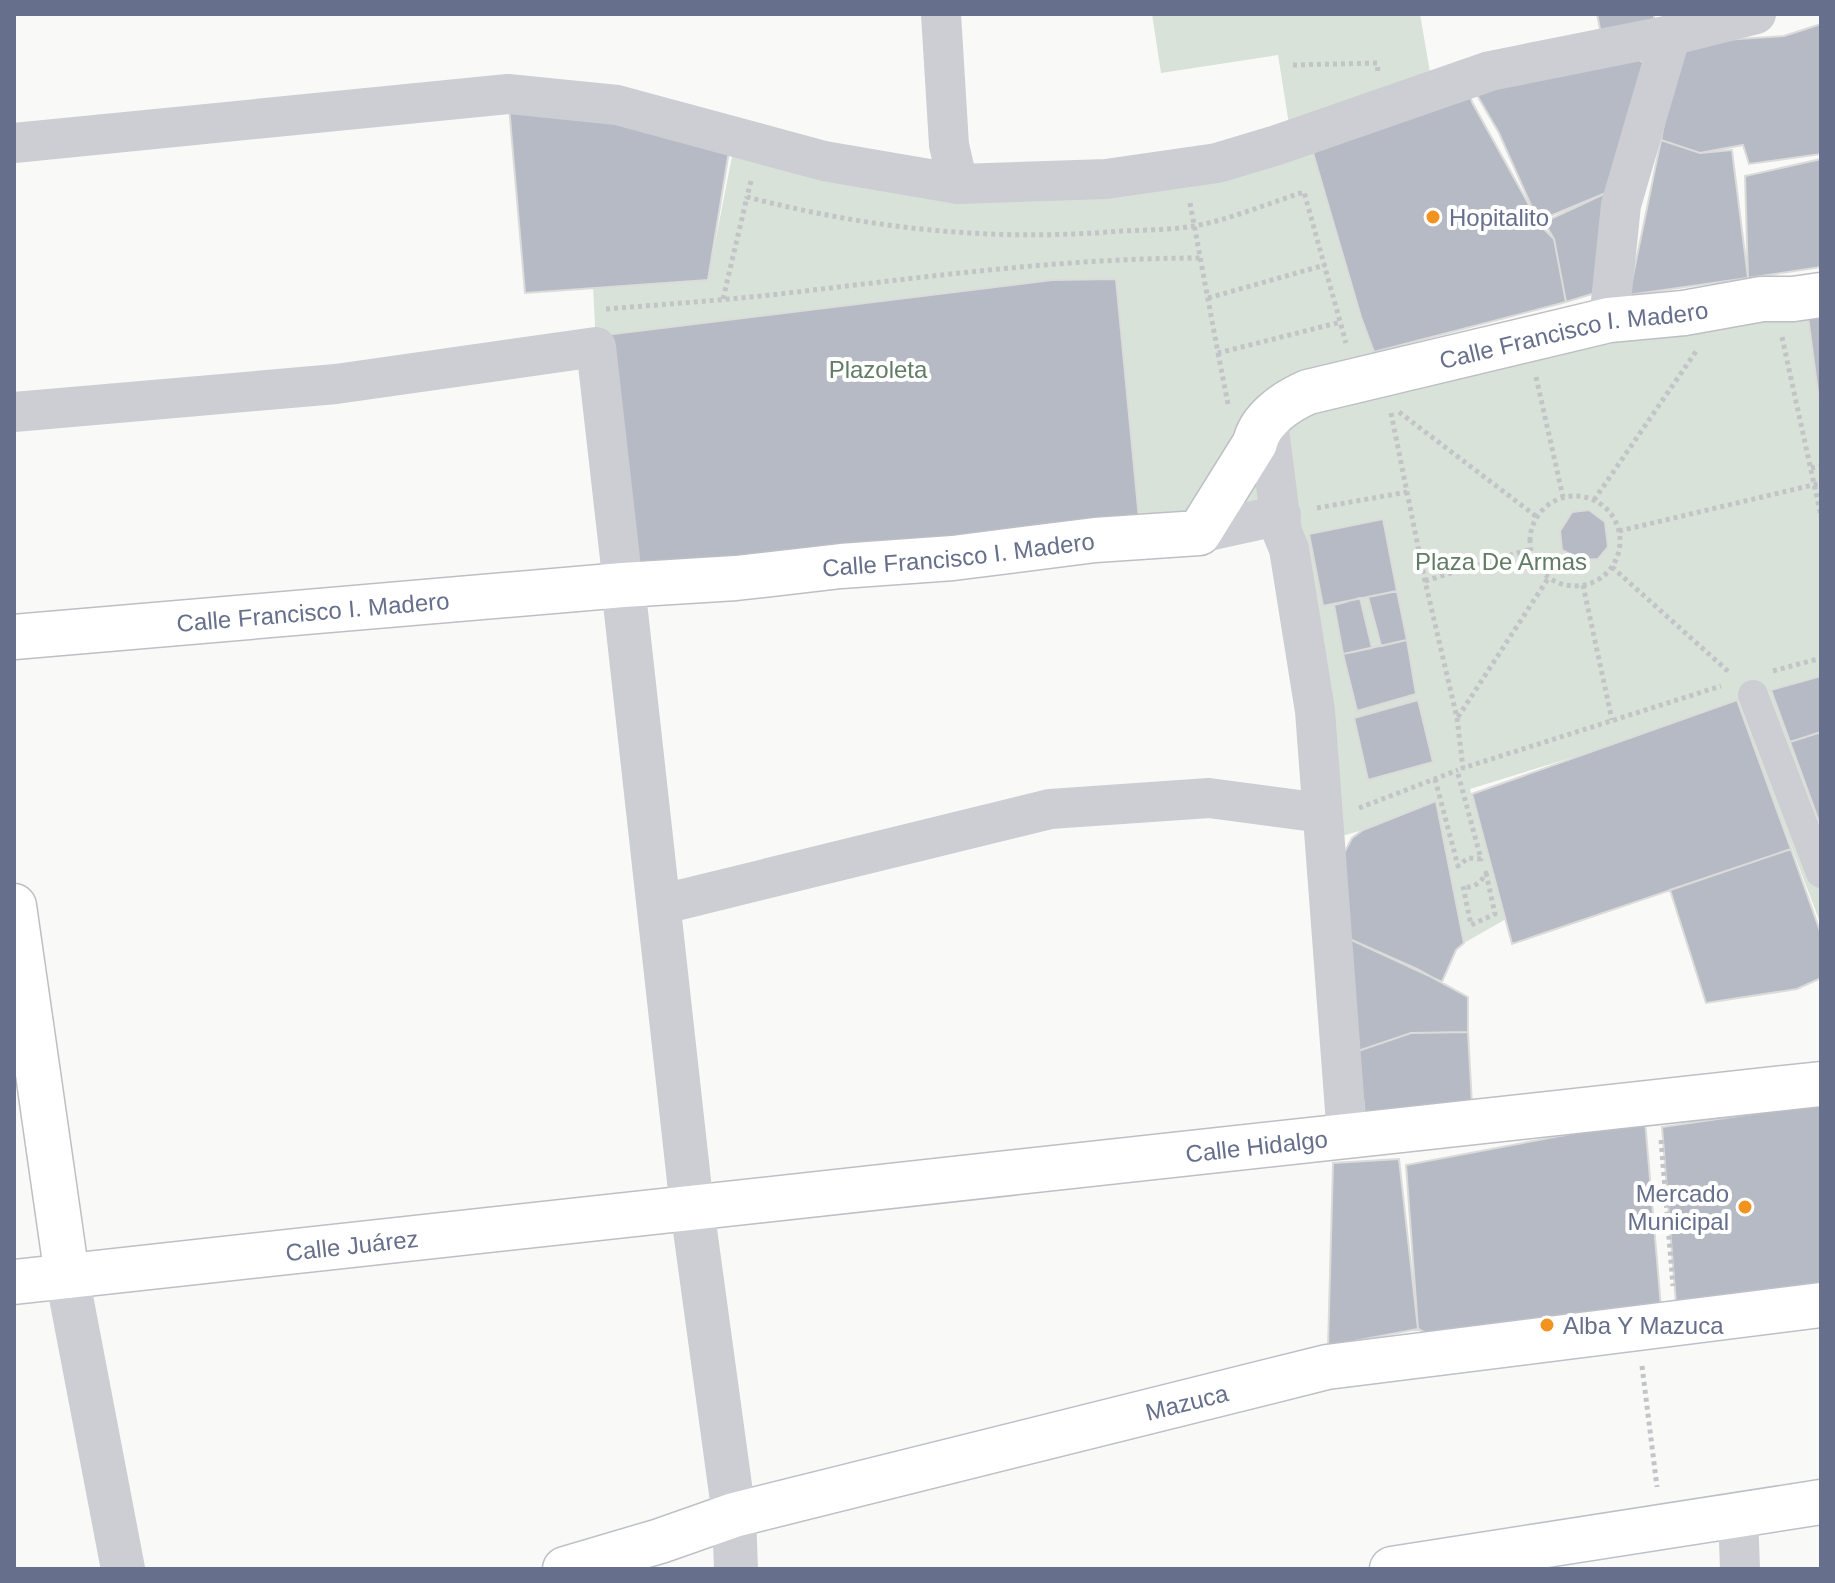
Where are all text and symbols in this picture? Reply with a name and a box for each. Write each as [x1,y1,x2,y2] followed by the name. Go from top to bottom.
[1449,204,1549,231] place label: Hopitalito
[1424,208,1442,226] marker: Hopitalito
[1436,295,1710,374] street label: Calle Francisco I. Madero
[829,356,928,383] park label: Plazoleta
[821,527,1096,582] street label: Calle Francisco I. Madero
[1415,548,1587,575] park label: Plaza De Armas
[175,586,450,637] street label: Calle Francisco I. Madero
[1184,1125,1329,1167] street label: Calle Hidalgo
[1628,1180,1729,1235] place label: Mercado Municipal
[1736,1198,1754,1216] marker: Mercado Municipal
[284,1224,420,1266] street label: Calle Juárez
[1563,1312,1724,1339] place label: Alba Y Mazuca
[1538,1316,1556,1334] marker: Alba Y Mazuca
[1143,1379,1231,1425] street label: Mazuca

